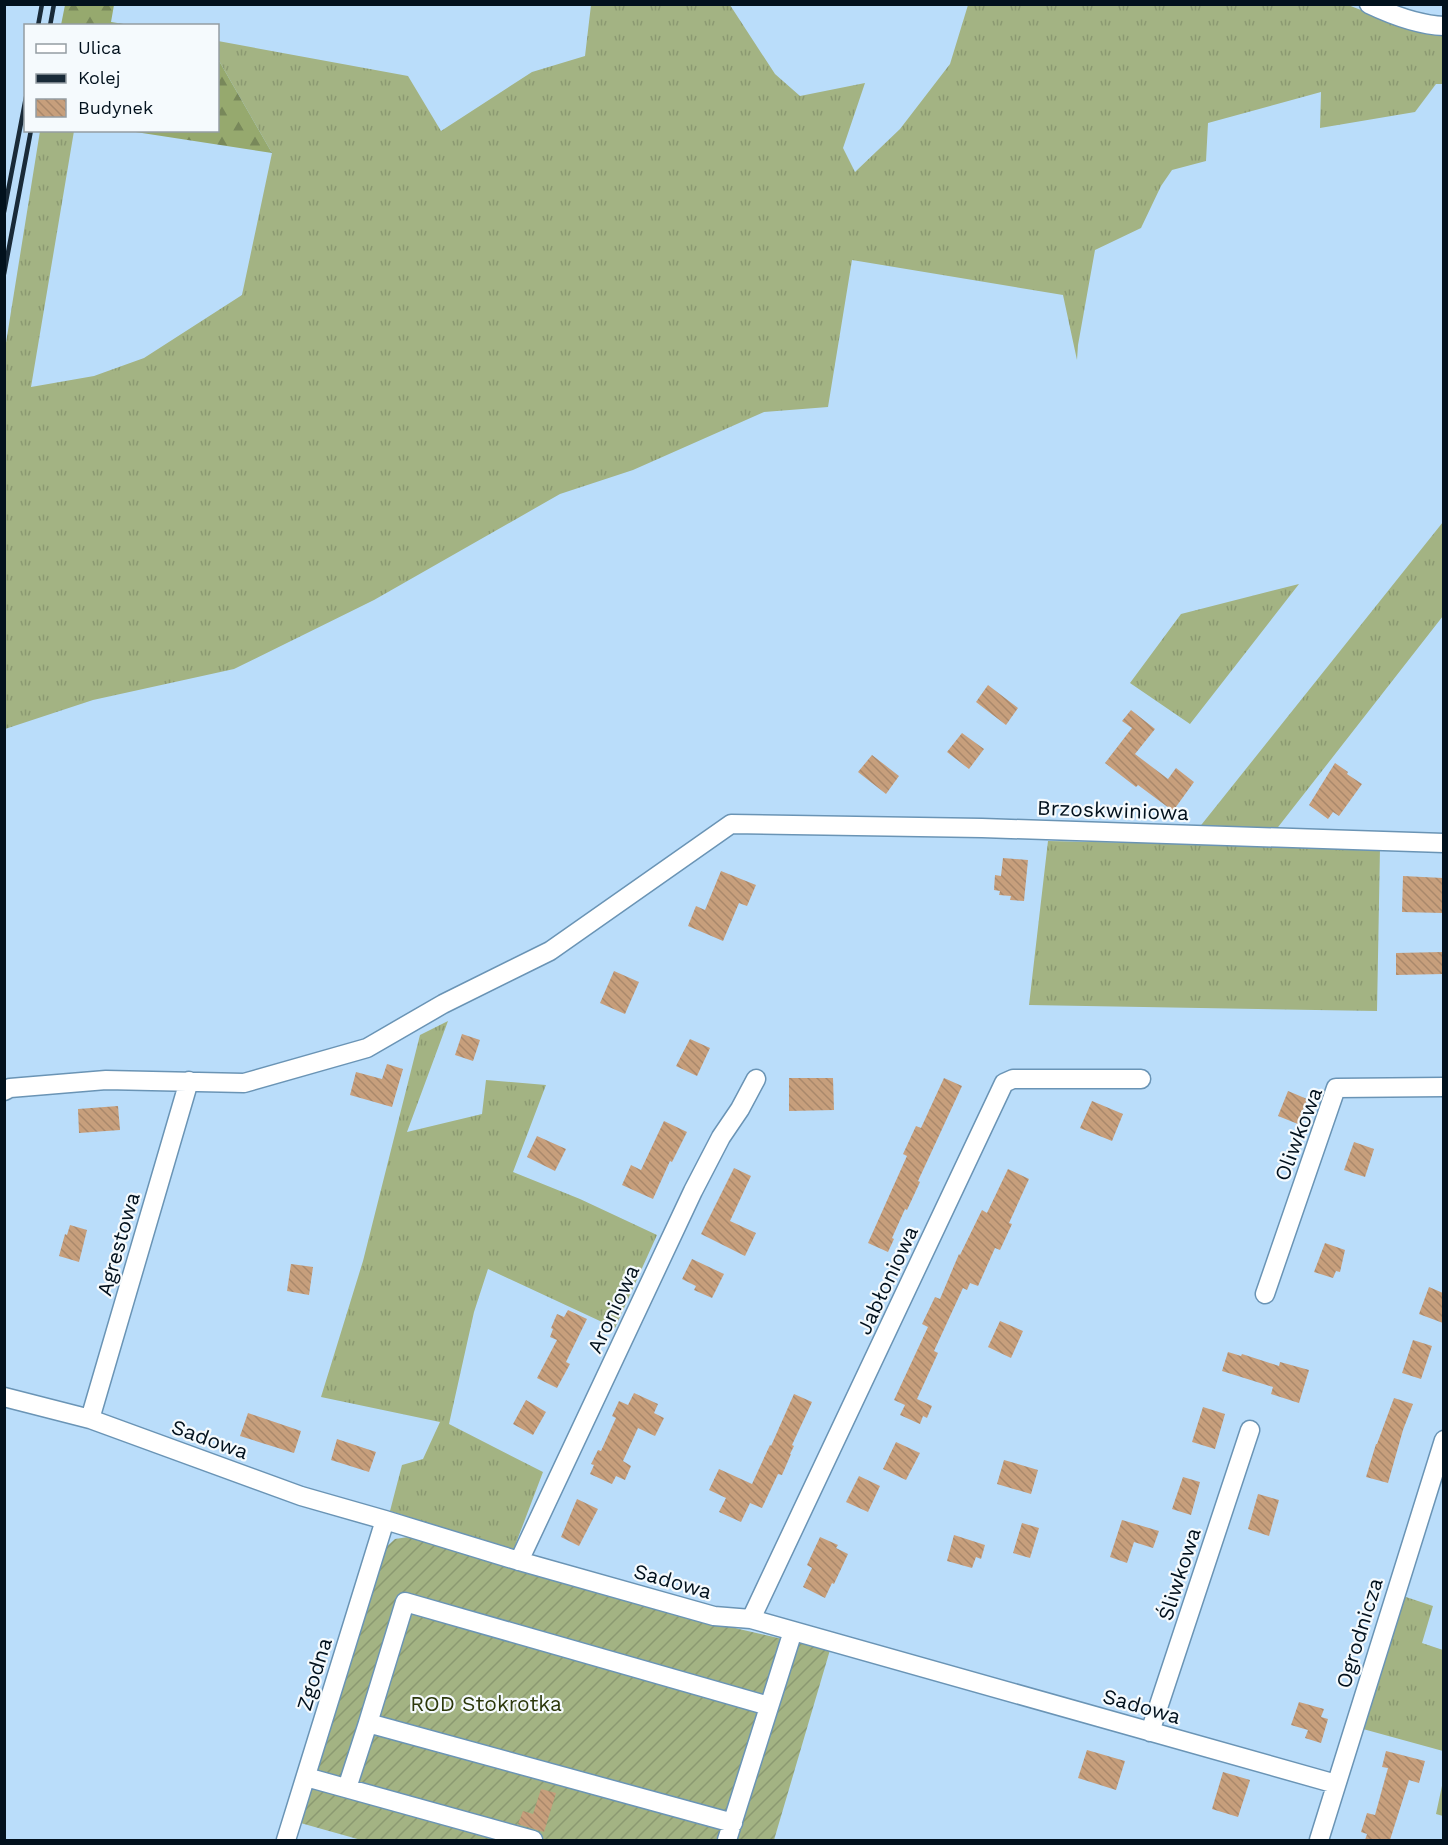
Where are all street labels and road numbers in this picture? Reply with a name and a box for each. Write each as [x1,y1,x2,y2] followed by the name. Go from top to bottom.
[1037,795,1190,825] street label: Brzoskwiniowa
[1269,1084,1327,1184] street label: Oliwkowa
[91,1189,145,1299] street label: Agrestowa
[851,1222,923,1338] street label: Jabłoniowa
[582,1261,644,1357] street label: Aroniowa
[168,1414,252,1464] street label: Sadowa
[1152,1524,1206,1624] street label: Śliwkowa
[631,1558,715,1604] street label: Sadowa
[1330,1575,1388,1691] street label: Ogrodnicza
[291,1634,337,1713] street label: Zgodna
[1100,1683,1184,1729] street label: Sadowa

